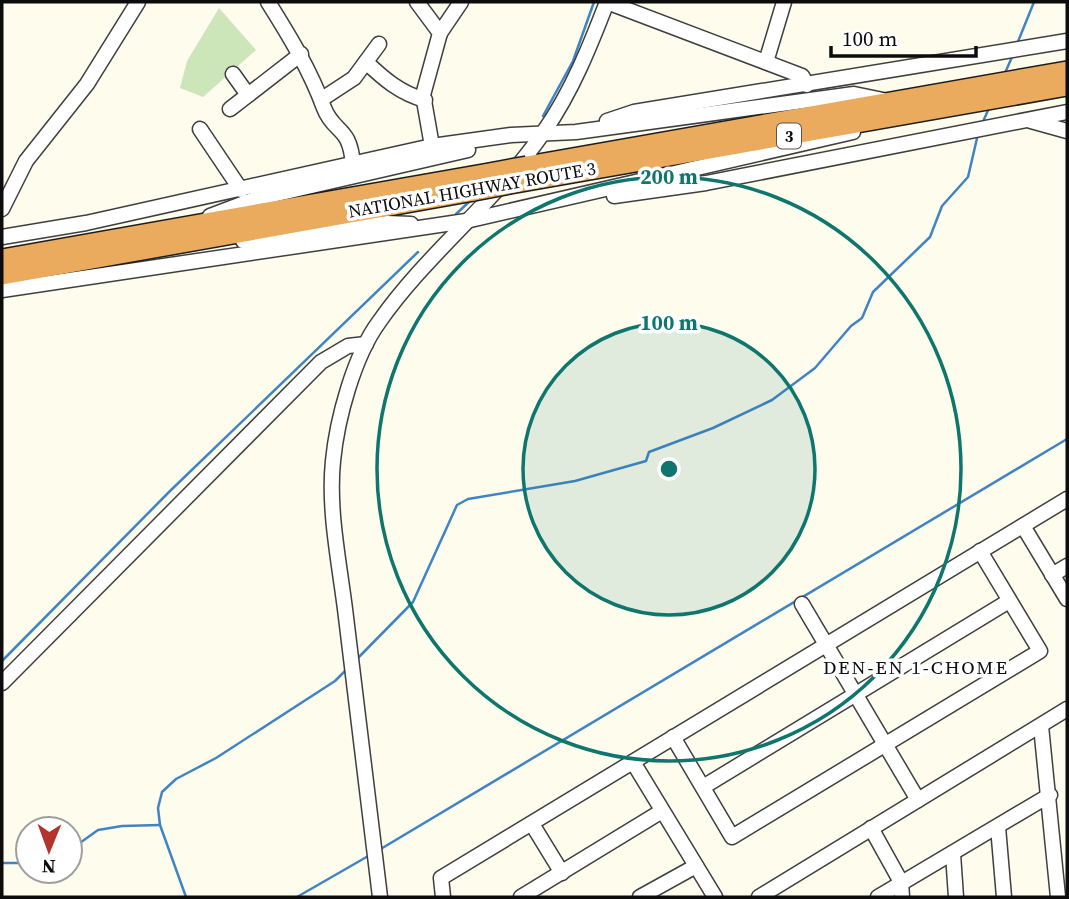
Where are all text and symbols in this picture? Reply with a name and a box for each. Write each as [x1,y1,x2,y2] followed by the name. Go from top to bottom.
[831,14,976,58] scale bar
[842,24,897,53] text: 100 m
[777,124,801,148] road number: 3
[346,155,598,224] street label: NATIONAL HIGHWAY ROUTE 3
[640,162,698,191] text: 200 m
[640,308,698,337] text: 100 m
[657,457,681,481] centre of rings
[823,654,1009,680] district label: DEN-EN 1-CHOME
[14,815,84,885] north arrow
[41,854,56,880] text: N

